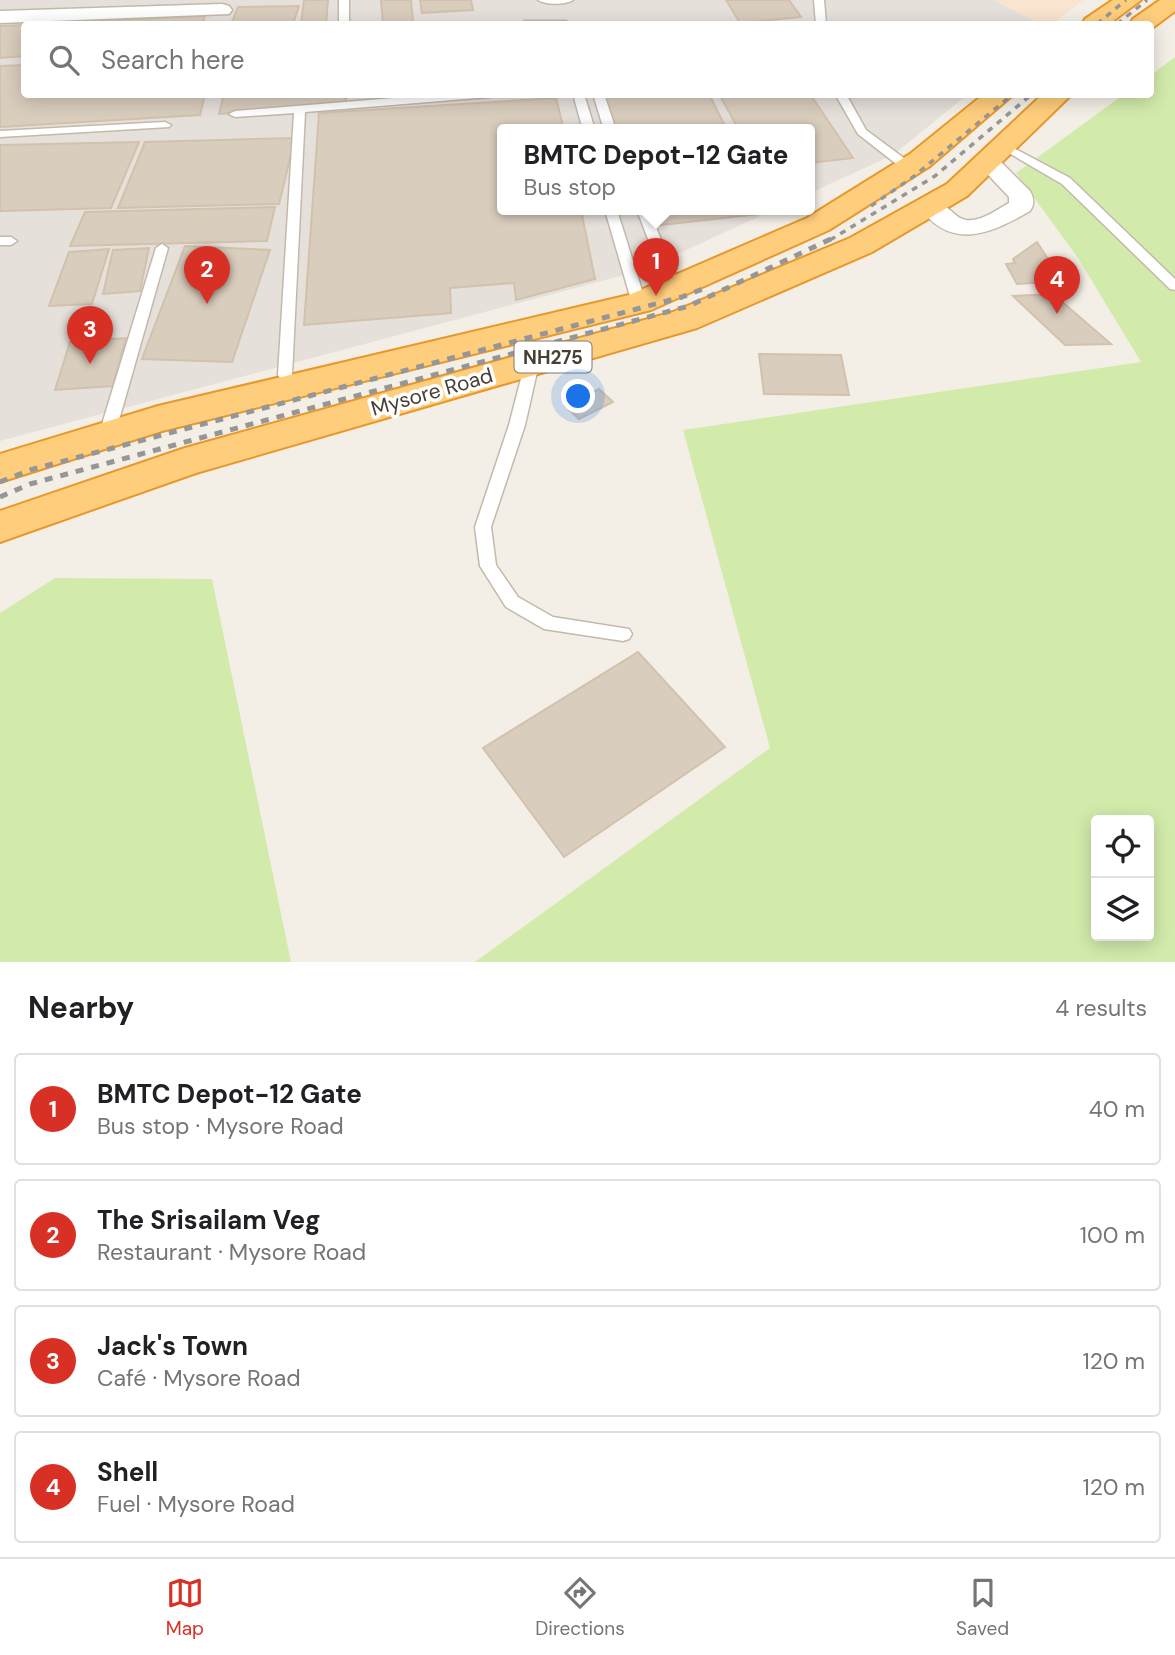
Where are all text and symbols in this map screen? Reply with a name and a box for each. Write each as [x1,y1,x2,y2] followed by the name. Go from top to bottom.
[21,21,1154,98] search box
[45,41,83,79] icon: search
[101,43,244,77] text: Search here
[497,124,815,215] popup
[524,138,788,172] text: BMTC Depot-12 Gate
[524,172,616,202] text: Bus stop
[633,238,679,296] pin: 1
[184,246,230,304] pin: 2
[1034,256,1080,314] pin: 4
[67,306,113,364] pin: 3
[514,342,592,372] road number: NH275
[368,361,496,423] street label: Mysore Road
[561,379,595,413] your location
[1091,815,1154,941] map controls
[1091,815,1154,878] button: locate
[1091,878,1154,941] button: layers
[28,988,134,1027] text: Nearby
[1055,993,1147,1023] text: 4 results
[97,1077,362,1111] text: BMTC Depot-12 Gate
[49,1094,57,1124] text: 1
[1089,1094,1145,1124] text: 40 m
[97,1111,344,1141] text: Bus stop · Mysore Road
[97,1203,320,1237] text: The Srisailam Veg
[46,1220,60,1250] text: 2
[1080,1220,1145,1250] text: 100 m
[97,1237,366,1267] text: Restaurant · Mysore Road
[97,1329,248,1363] text: Jack's Town
[46,1346,60,1376] text: 3
[1082,1346,1145,1376] text: 120 m
[97,1363,301,1393] text: Café · Mysore Road
[97,1455,158,1489] text: Shell
[46,1472,60,1502] text: 4
[1082,1472,1145,1502] text: 120 m
[97,1489,295,1519] text: Fuel · Mysore Road
[166,1574,204,1641] tab: Map
[535,1574,625,1641] tab: Directions
[956,1574,1009,1641] tab: Saved

